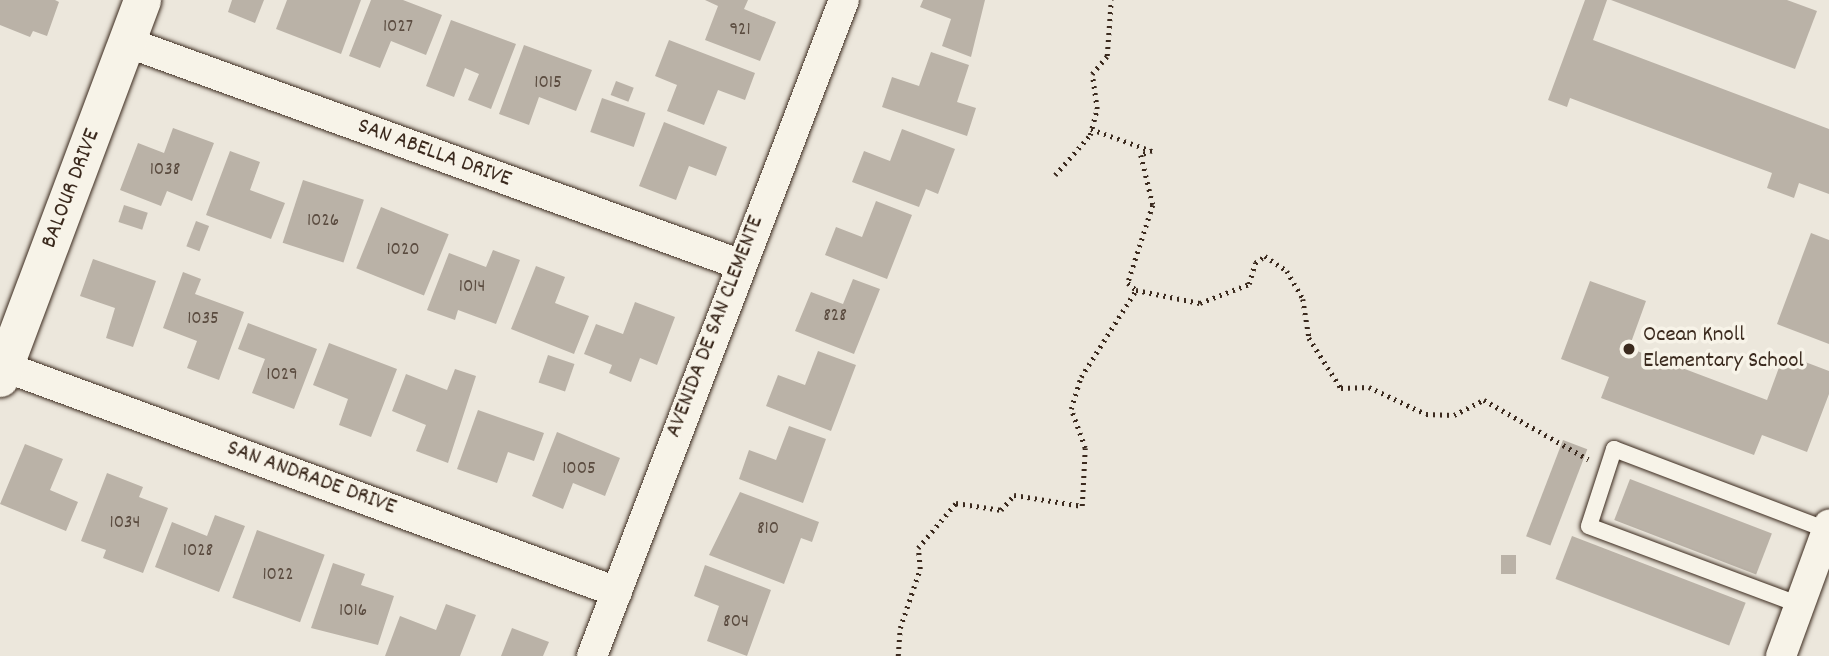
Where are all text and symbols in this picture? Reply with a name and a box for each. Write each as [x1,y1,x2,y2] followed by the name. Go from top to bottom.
[383,17,413,39] house number: 1027
[729,20,751,42] house number: 921
[534,73,562,95] house number: 1015
[353,113,515,195] street label: SAN ABELLA DRIVE
[37,126,107,252] street label: BALOUR DRIVE
[150,160,180,182] house number: 1038
[307,211,339,233] house number: 1026
[661,212,771,442] street label: AVENIDA DE SAN CLEMENTE
[386,240,420,262] house number: 1020
[459,277,485,299] house number: 1014
[823,306,847,328] house number: 828
[187,309,219,331] house number: 1035
[1643,322,1804,376] place label: Ocean Knoll Elementary School
[1621,341,1637,357] marker: Ocean Knoll Elementary School
[266,365,298,387] house number: 1029
[223,436,399,522] street label: SAN ANDRADE DRIVE
[562,459,596,481] house number: 1005
[110,513,140,535] house number: 1034
[757,519,779,541] house number: 810
[183,541,213,563] house number: 1028
[262,565,294,587] house number: 1022
[339,601,367,623] house number: 1016
[723,612,749,634] house number: 804

